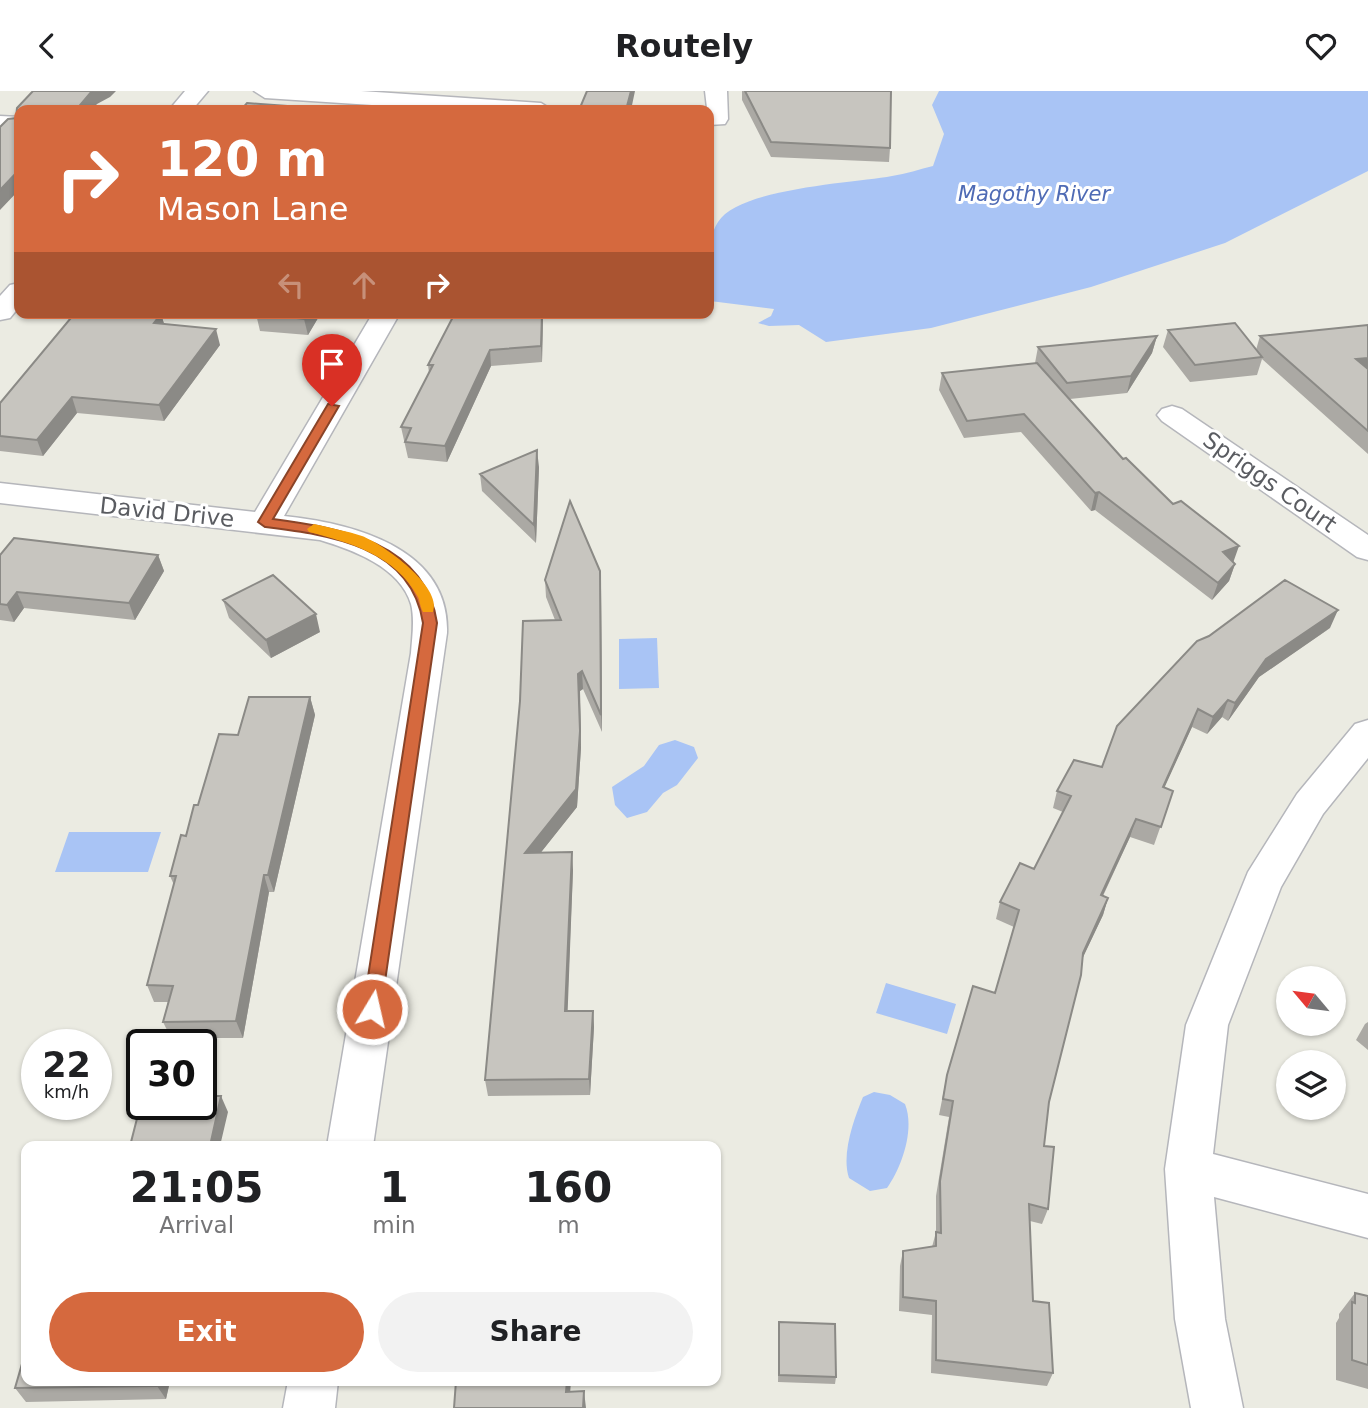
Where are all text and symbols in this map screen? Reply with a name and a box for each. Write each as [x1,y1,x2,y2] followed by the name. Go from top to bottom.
[28,27,66,65] icon: back
[615,27,753,65] text: Routely
[1302,27,1340,65] icon: heart
[157,131,327,188] text: 120 m
[42,133,133,224] icon: right
[958,182,1111,206] water label: Magothy River
[157,190,348,228] text: Mason Lane
[272,266,310,304] icon: left
[345,266,383,304] icon: ahead
[418,266,456,304] icon: right
[302,334,362,406] pin
[313,345,351,383] icon: arrive
[1198,426,1342,538] street label: Spriggs Court
[98,492,236,532] street label: David Drive
[1276,966,1346,1036] north arrow
[1276,966,1346,1120] map controls
[335,972,409,1046] position arrow
[126,1029,217,1120] speed limit sign: 30
[42,1045,91,1085] text: 22
[1276,1050,1346,1120] button: layers
[44,1081,89,1102] text: km/h
[130,1163,264,1212] text: 21:05
[379,1163,409,1212] text: 1
[525,1163,612,1212] text: 160
[159,1212,234,1238] text: Arrival
[372,1212,416,1238] text: min
[557,1212,580,1238] text: m
[49,1292,364,1372] button: Exit
[378,1292,693,1372] button: Share

